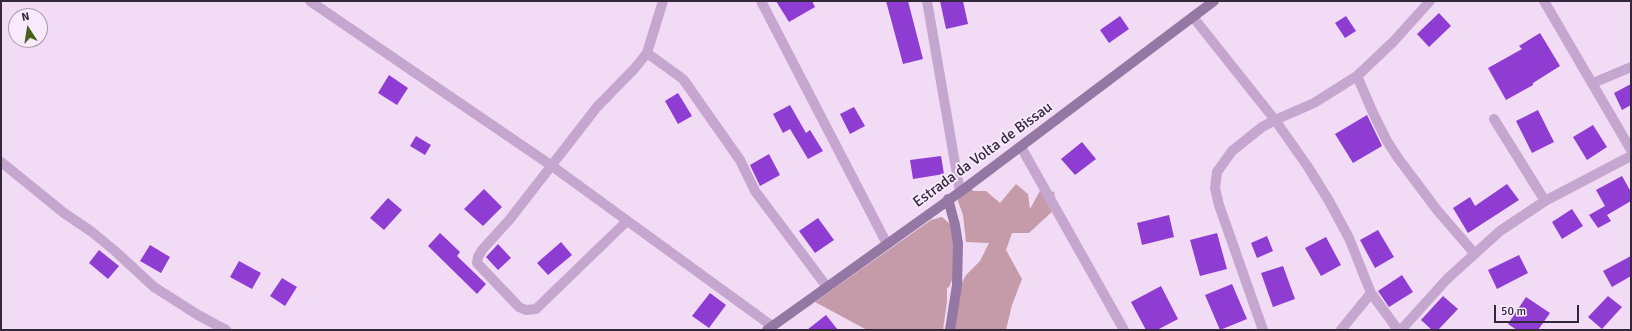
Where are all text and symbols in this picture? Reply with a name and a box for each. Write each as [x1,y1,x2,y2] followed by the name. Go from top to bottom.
[8,8,48,48] north arrow
[21,10,31,24] text: N
[910,98,1056,212] street label: Estrada da Volta de Bissau
[1496,297,1581,323] scale bar
[1501,304,1526,319] text: 50 m

